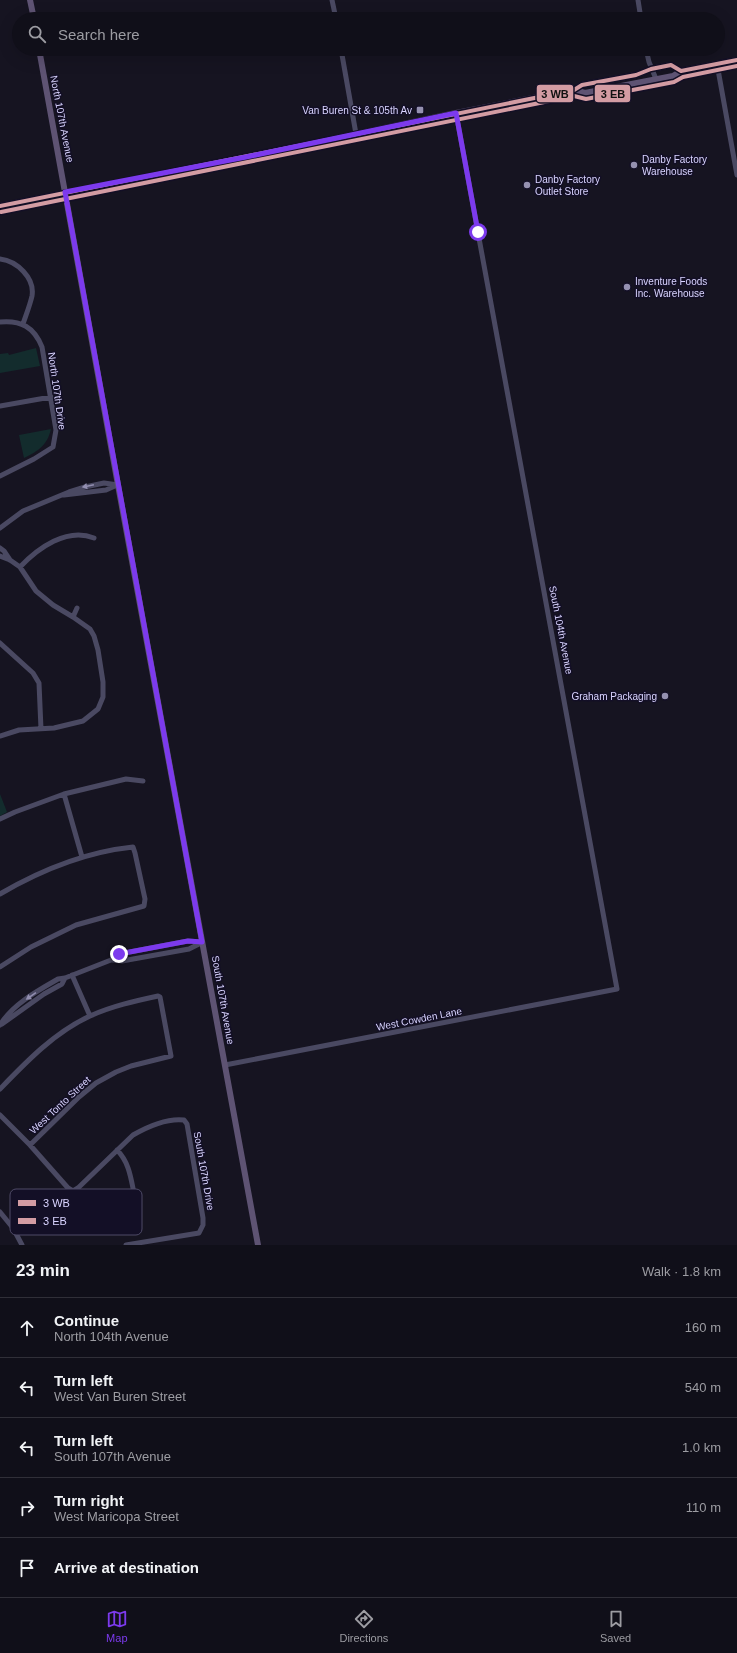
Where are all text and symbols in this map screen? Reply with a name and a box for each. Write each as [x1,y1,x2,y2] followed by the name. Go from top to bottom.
[12,12,725,56] search box
[26,23,48,45] icon: search
[58,26,140,43] text: Search here
[48,75,76,164] street label: North 107th Avenue
[536,84,574,103] line badge: 3 WB
[594,84,631,103] line badge: 3 EB
[541,88,569,100] text: 3 WB
[601,88,625,100] text: 3 EB
[302,105,412,116] place label: Van Buren St & 105th Av
[415,105,425,115] marker: Van Buren St & 105th Av
[642,154,707,177] place label: Danby Factory Warehouse
[629,160,639,170] marker: Danby Factory Warehouse
[535,174,600,197] place label: Danby Factory Outlet Store
[522,180,532,190] marker: Danby Factory Outlet Store
[469,223,487,241] route start
[635,276,707,299] place label: Inventure Foods Inc. Warehouse
[622,282,632,292] marker: Inventure Foods Inc. Warehouse
[46,351,68,431] street label: North 107th Drive
[82,484,95,490] one-way arrow
[547,585,575,676] street label: South 104th Avenue
[571,691,657,702] place label: Graham Packaging
[660,691,670,701] marker: Graham Packaging
[110,945,128,963] route end
[210,955,236,1046] street label: South 107th Avenue
[26,992,36,1000] one-way arrow
[375,1005,463,1033] street label: West Cowden Lane
[27,1074,93,1136] street label: West Tonto Street
[192,1131,216,1212] street label: South 107th Drive
[10,1189,142,1235] legend
[43,1197,70,1209] text: 3 WB
[43,1215,67,1227] text: 3 EB
[16,1261,70,1280] text: 23 min
[642,1264,721,1279] text: Walk · 1.8 km
[54,1312,119,1329] text: Continue
[16,1317,38,1339] icon: ahead
[685,1320,721,1335] text: 160 m
[54,1329,169,1344] text: North 104th Avenue
[54,1372,113,1389] text: Turn left
[16,1377,38,1399] icon: left
[685,1380,721,1395] text: 540 m
[54,1389,186,1404] text: West Van Buren Street
[54,1432,113,1449] text: Turn left
[16,1437,38,1459] icon: left
[682,1440,721,1455] text: 1.0 km
[54,1449,171,1464] text: South 107th Avenue
[54,1492,124,1509] text: Turn right
[16,1497,38,1519] icon: right
[686,1500,721,1515] text: 110 m
[54,1509,179,1524] text: West Maricopa Street
[16,1557,38,1579] icon: arrive
[54,1559,199,1576] text: Arrive at destination
[106,1608,128,1644] tab: Map
[339,1608,388,1644] tab: Directions
[600,1608,631,1644] tab: Saved

